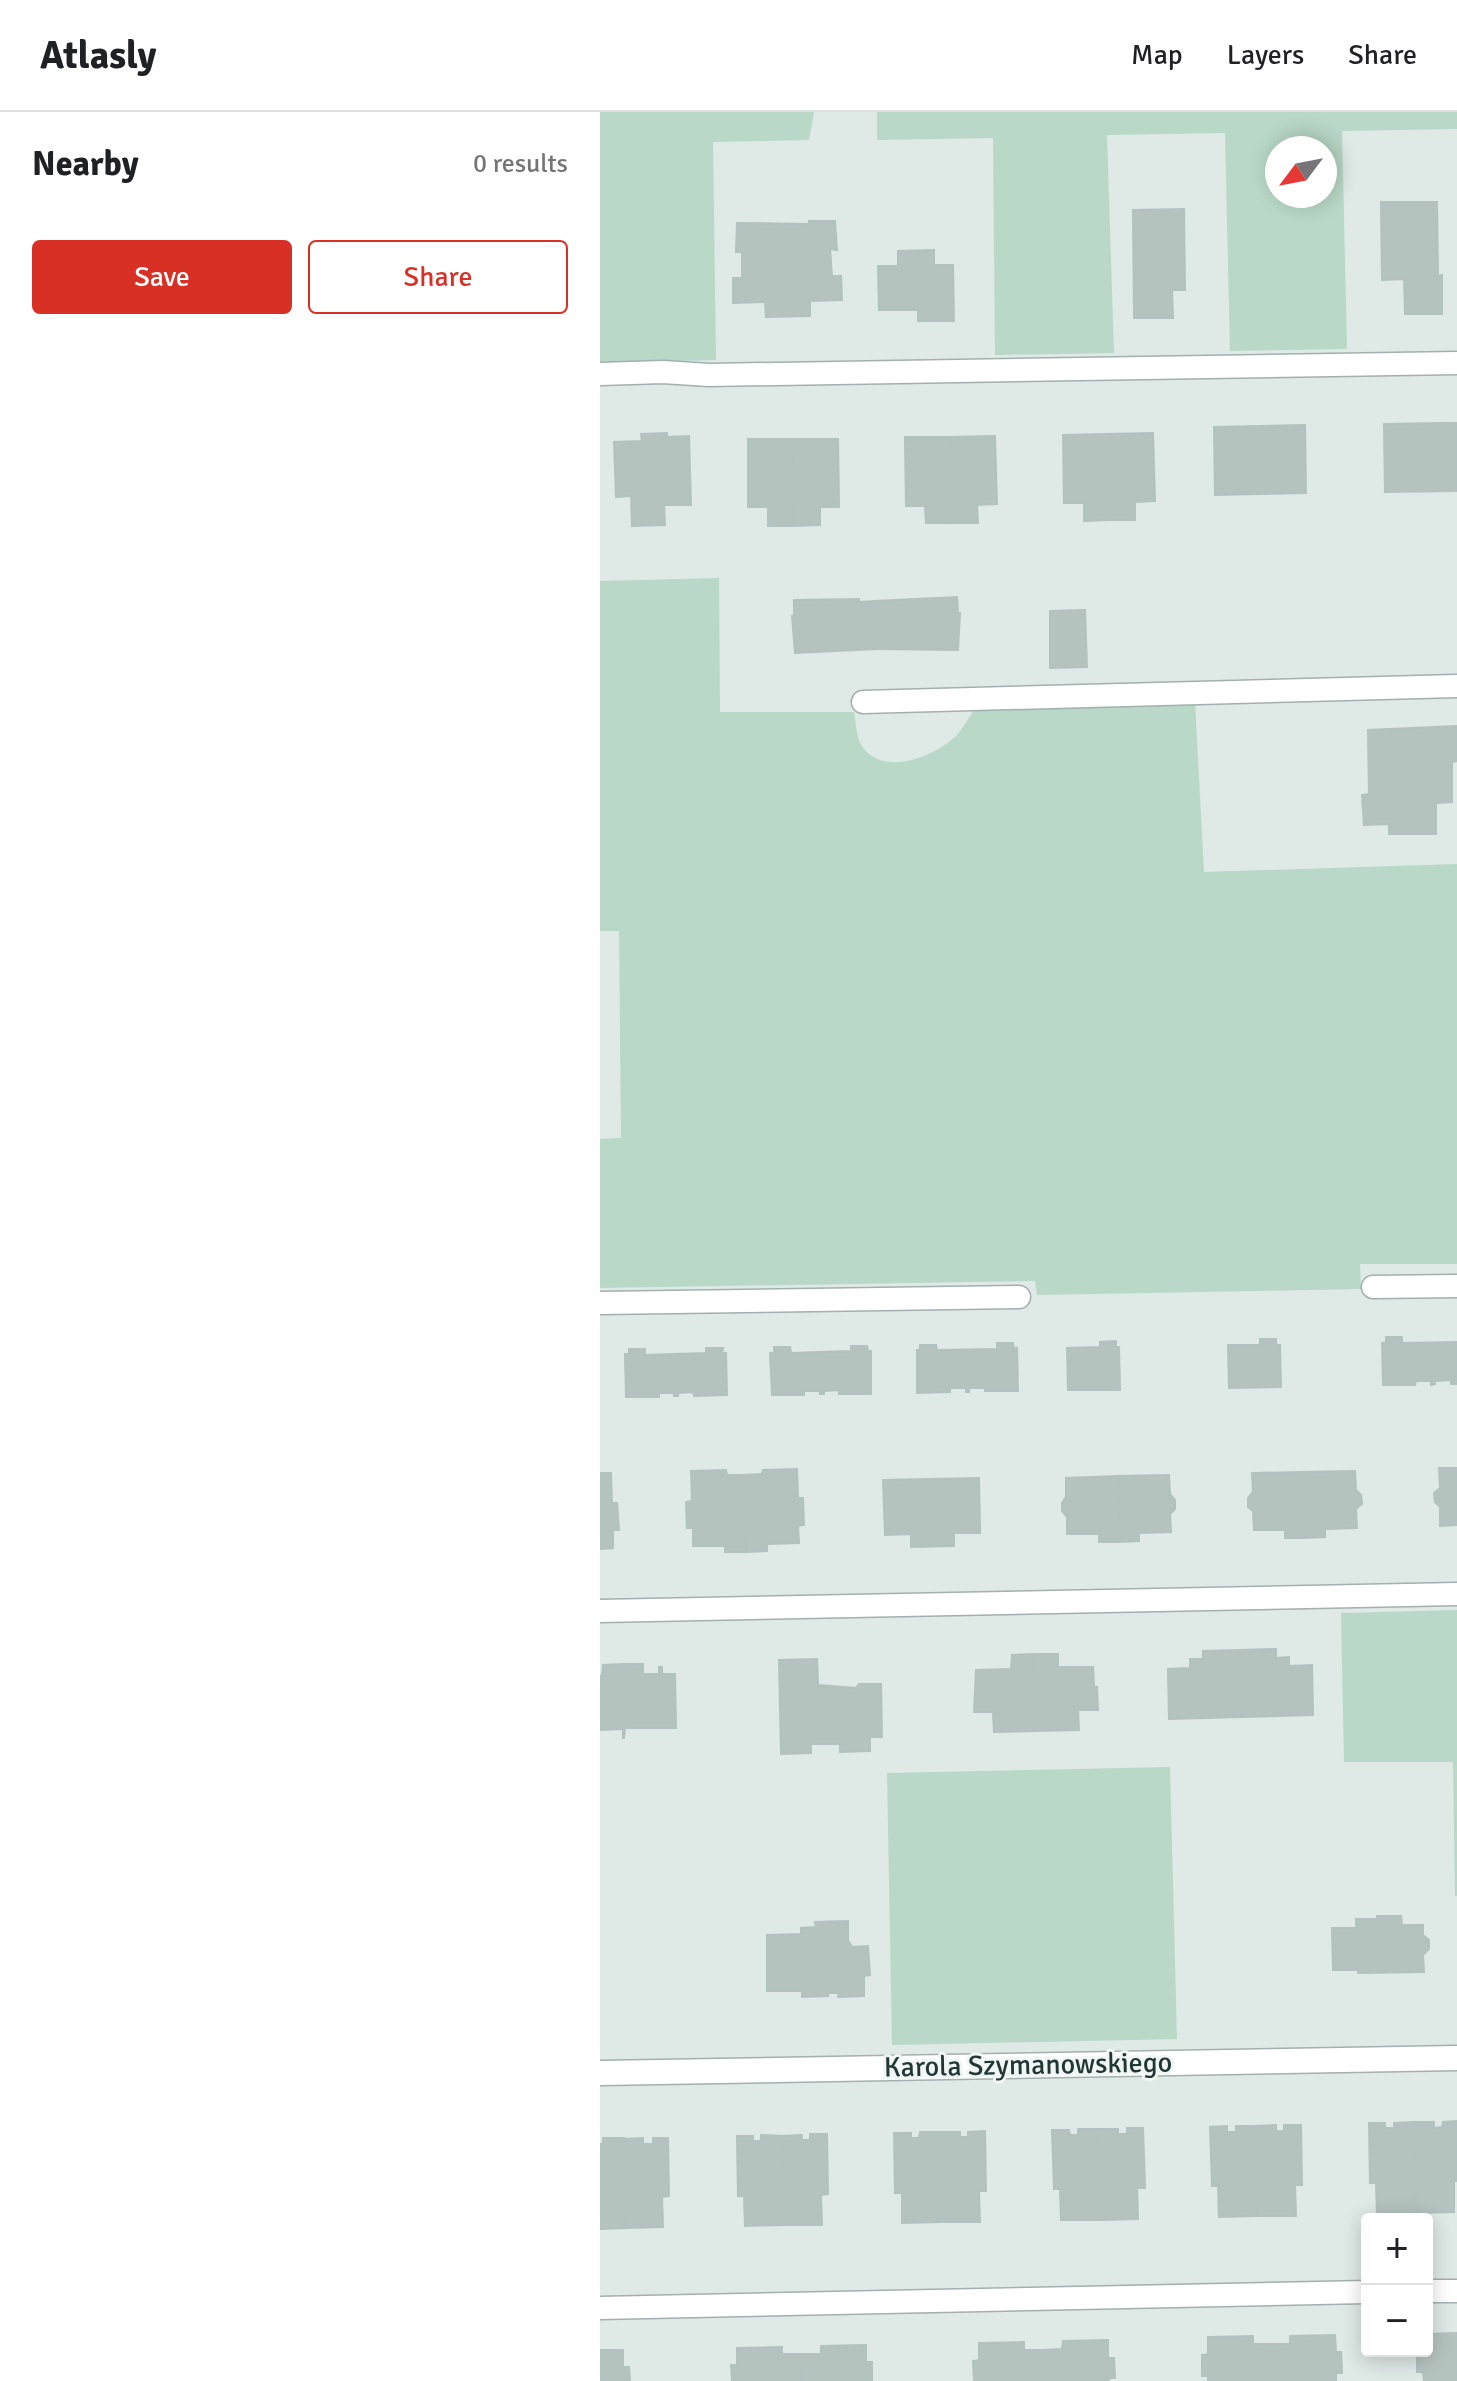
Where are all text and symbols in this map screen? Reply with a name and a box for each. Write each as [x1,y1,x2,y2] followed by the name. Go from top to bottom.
[40,32,156,79] text: Atlasly
[1131,38,1183,72] text: Map
[1227,38,1304,72] text: Layers
[1348,38,1417,72] text: Share
[1265,136,1337,208] north arrow
[32,143,139,185] text: Nearby
[473,148,568,180] text: 0 results
[32,240,292,314] button: Save
[308,240,568,314] button: Share
[884,2045,1172,2085] street label: Karola Szymanowskiego
[1361,2213,1433,2357] map controls
[1361,2213,1433,2285] button: +
[1361,2285,1433,2357] button: −

